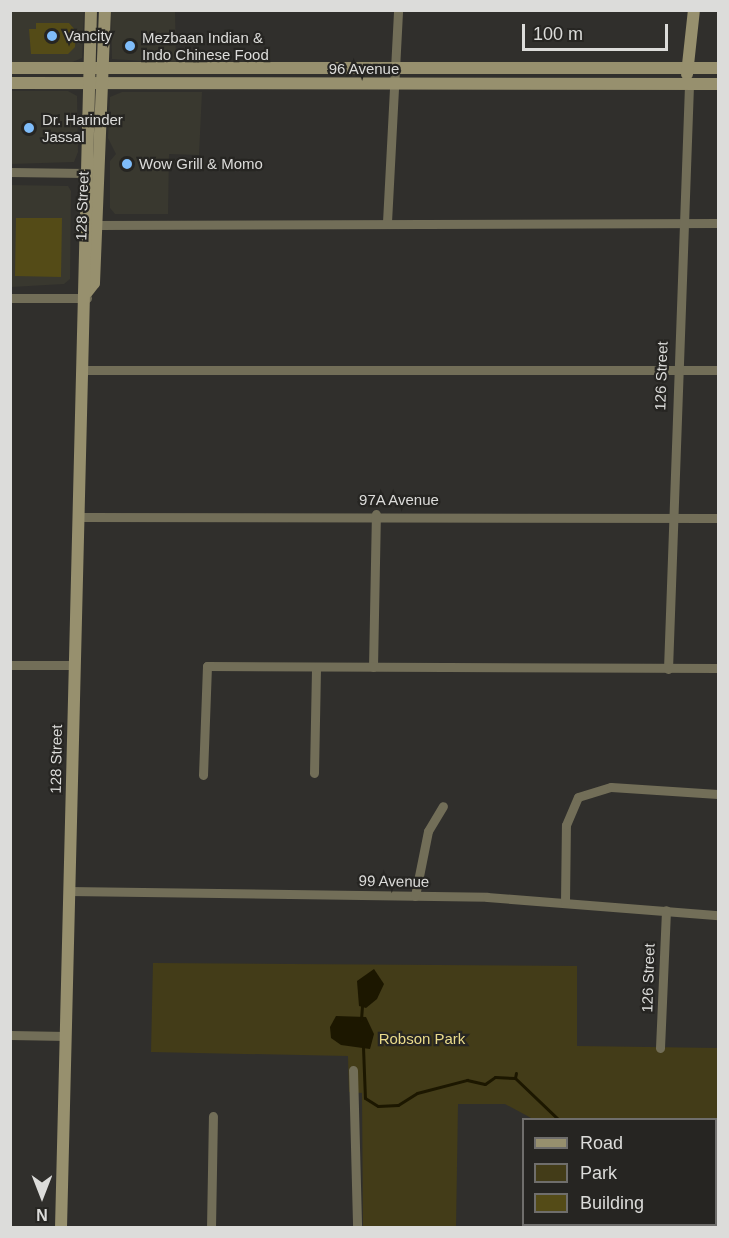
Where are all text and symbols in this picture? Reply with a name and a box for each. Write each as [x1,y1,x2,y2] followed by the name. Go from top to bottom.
[525,12,670,50] scale bar
[533,24,583,44] text: 100 m
[64,27,112,45] place label: Vancity
[142,28,269,63] place label: Mezbaan Indian & Indo Chinese Food
[45,29,59,43] marker: Vancity
[123,39,137,53] marker: Mezbaan Indian & Indo Chinese Food
[328,60,400,78] street label: 96 Avenue
[42,110,123,145] place label: Dr. Harinder Jassal
[20,119,38,137] marker: Dr. Harinder Jassal
[139,155,263,173] place label: Wow Grill & Momo
[120,157,134,171] marker: Wow Grill & Momo
[72,171,92,241] street label: 128 Street
[651,341,671,411] street label: 126 Street
[358,491,440,509] street label: 97A Avenue
[46,724,66,794] street label: 128 Street
[358,871,430,891] street label: 99 Avenue
[638,943,658,1013] street label: 126 Street
[379,1030,465,1048] park label: Robson Park
[522,1118,717,1226] legend
[580,1133,623,1153] text: Road
[580,1163,617,1183] text: Park
[12,1166,72,1226] north arrow
[580,1193,644,1213] text: Building
[36,1206,48,1223] text: N

